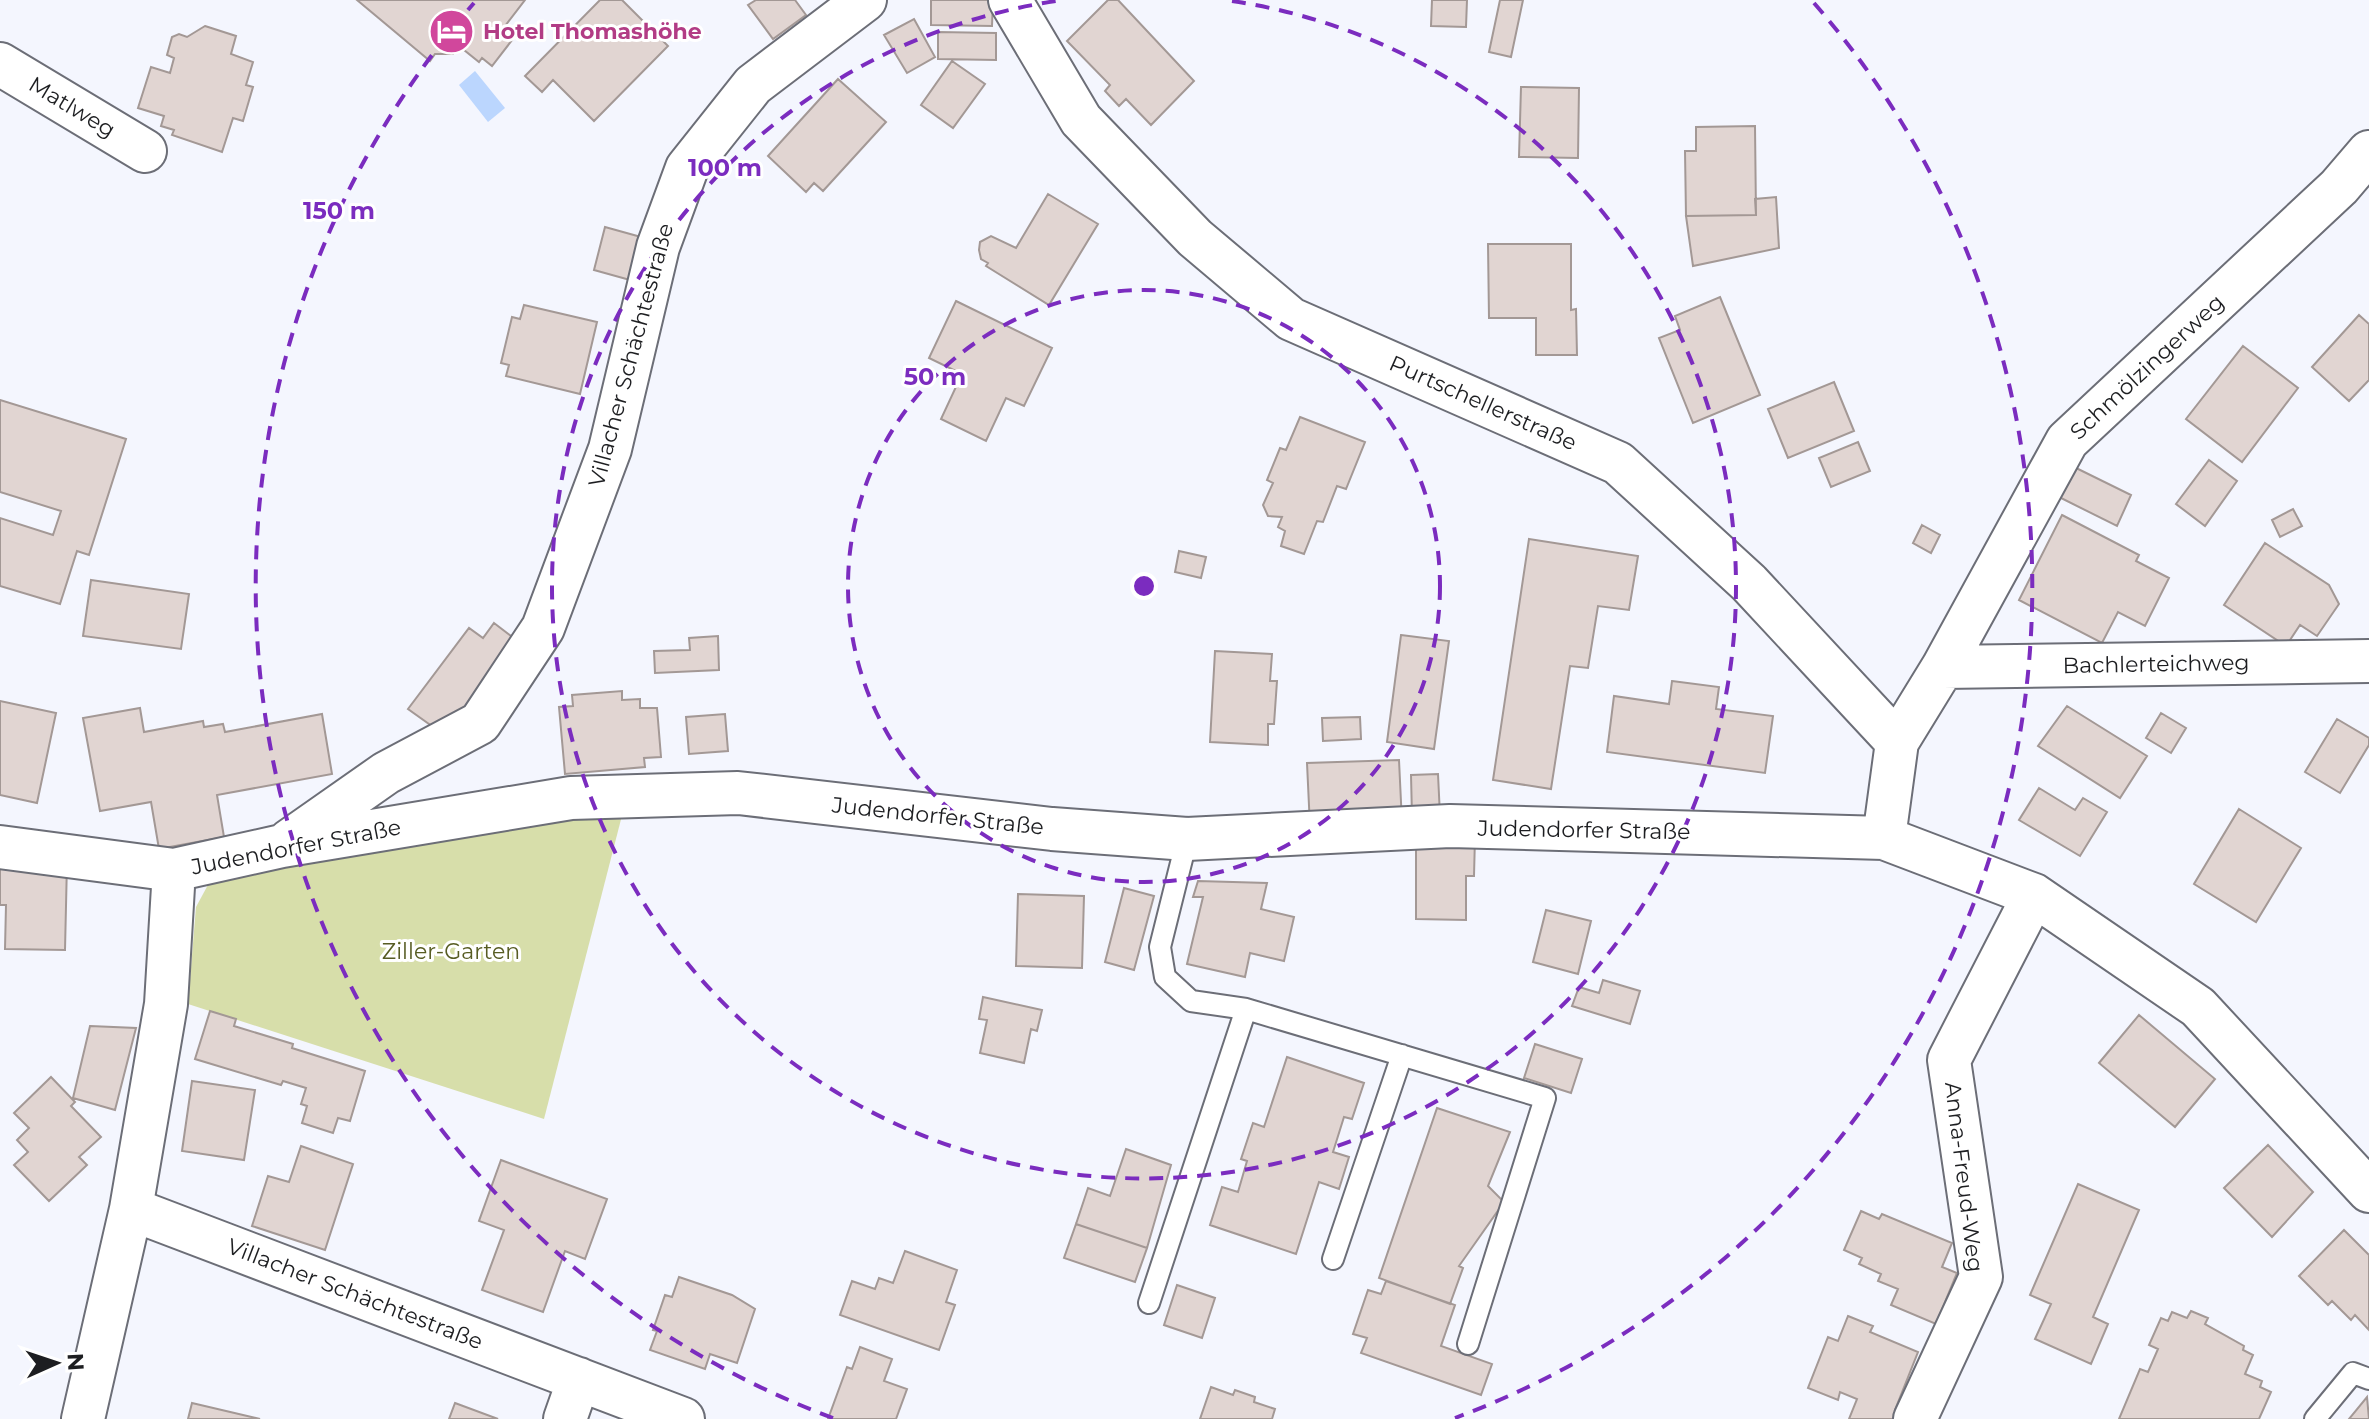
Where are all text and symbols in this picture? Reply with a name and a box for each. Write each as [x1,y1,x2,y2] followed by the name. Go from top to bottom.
[428,7,476,55] hotel icon: Hotel Thomashöhe
[483,18,702,45] place label: Hotel Thomashöhe
[24,71,120,143] street label: Matlweg
[688,153,762,182] text: 100 m
[303,196,375,225] text: 150 m
[583,220,679,490] street label: Villacher Schächtestraße
[2064,289,2230,445] street label: Schmölzingerweg
[1385,350,1581,456] street label: Purtschellerstraße
[904,362,966,391] text: 50 m
[1130,572,1158,600] centre of rings
[2062,649,2250,679] street label: Bachlerteichweg
[830,791,1045,841] street label: Judendorfer Straße
[188,813,403,881] street label: Judendorfer Straße
[1476,815,1691,845] street label: Judendorfer Straße
[382,938,520,965] park label: Ziller-Garten
[1939,1080,1989,1274] street label: Anna-Freud-Weg
[223,1233,487,1355] street label: Villacher Schächtestraße
[16,1323,96,1403] north arrow
[62,1352,89,1372] text: N

